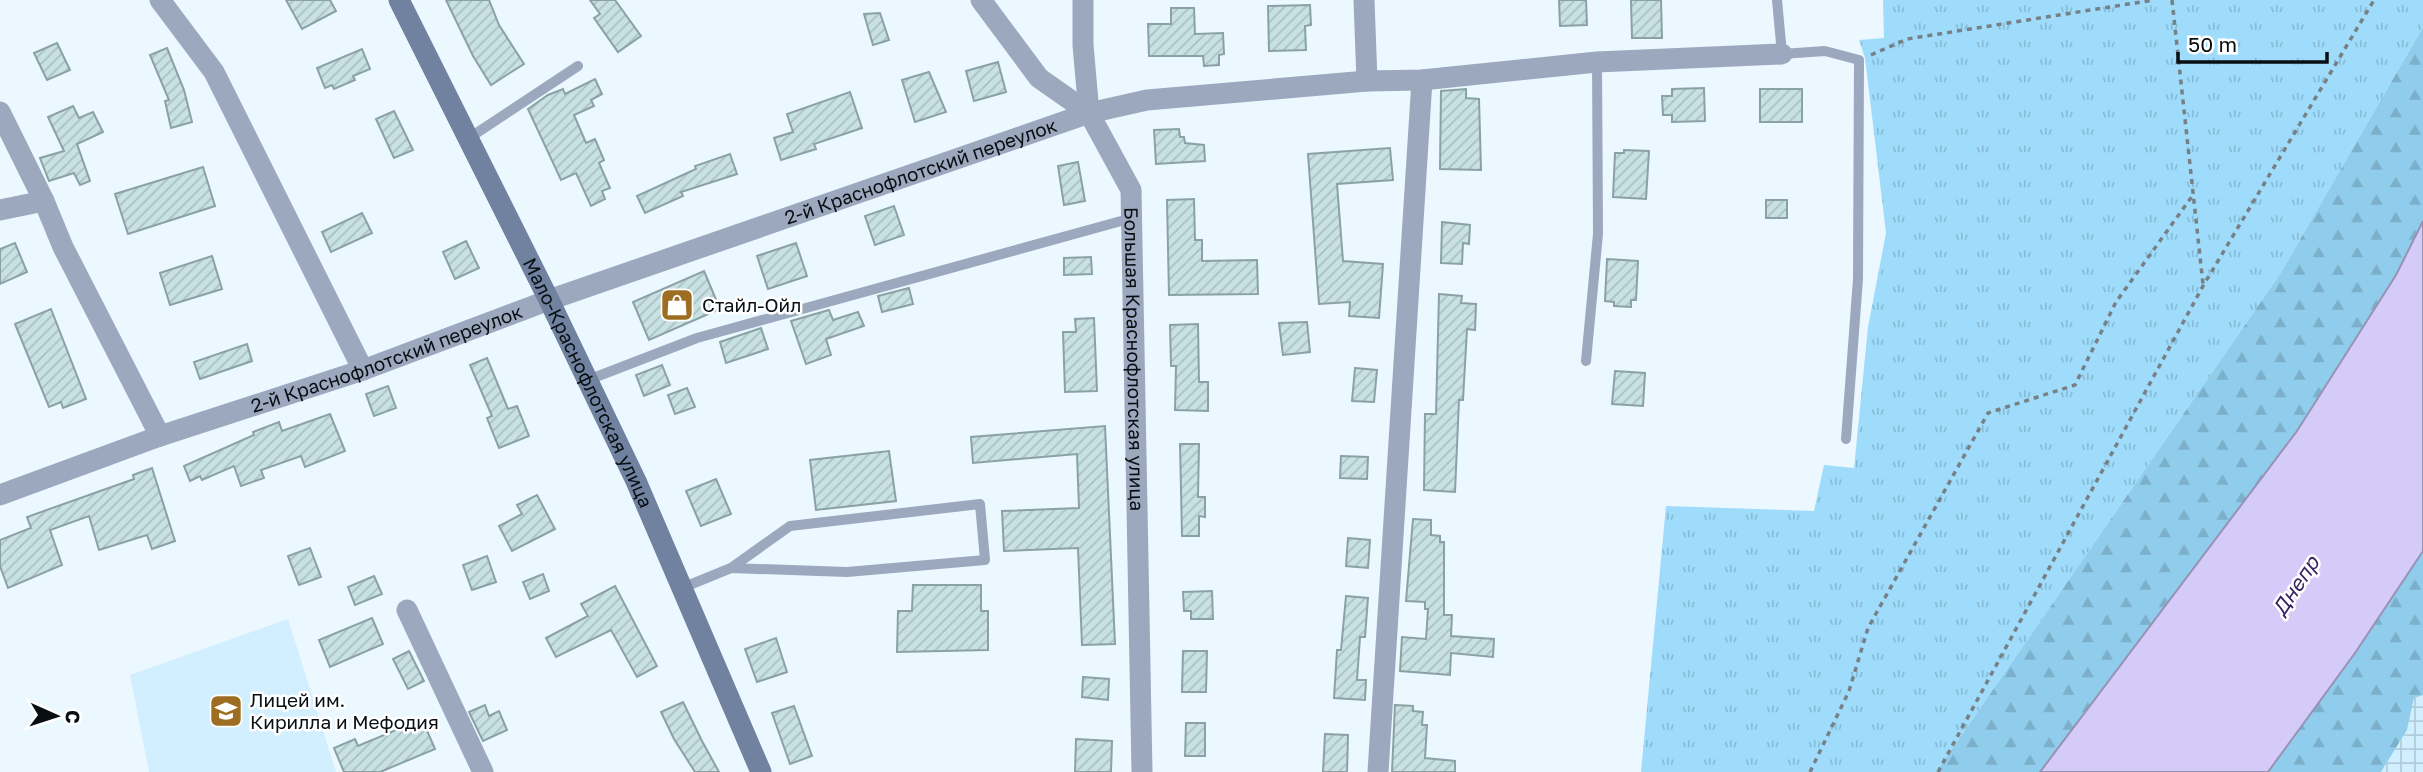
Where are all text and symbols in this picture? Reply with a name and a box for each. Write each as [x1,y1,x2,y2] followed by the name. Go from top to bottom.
[2178,21,2327,65] scale bar
[2188,31,2237,57] text: 50 m
[781,113,1060,229] street label: 2-й Краснофлотский переулок
[1120,207,1149,511] street label: Большая Краснофлотская улица
[519,254,658,511] street label: Мало-Краснофлотская улица
[658,286,696,324] shop icon: Стайл-Ойл
[702,293,801,316] place label: Стайл-Ойл
[248,299,525,417] street label: 2-й Краснофлотский переулок
[2265,549,2326,621] water label: Днепр
[21,681,91,751] north arrow
[250,688,439,733] place label: Лицей им. Кирилла и Мефодия
[207,692,245,730] school or university icon: Лицей им. Кирилла и Мефодия
[62,710,85,724] text: С

